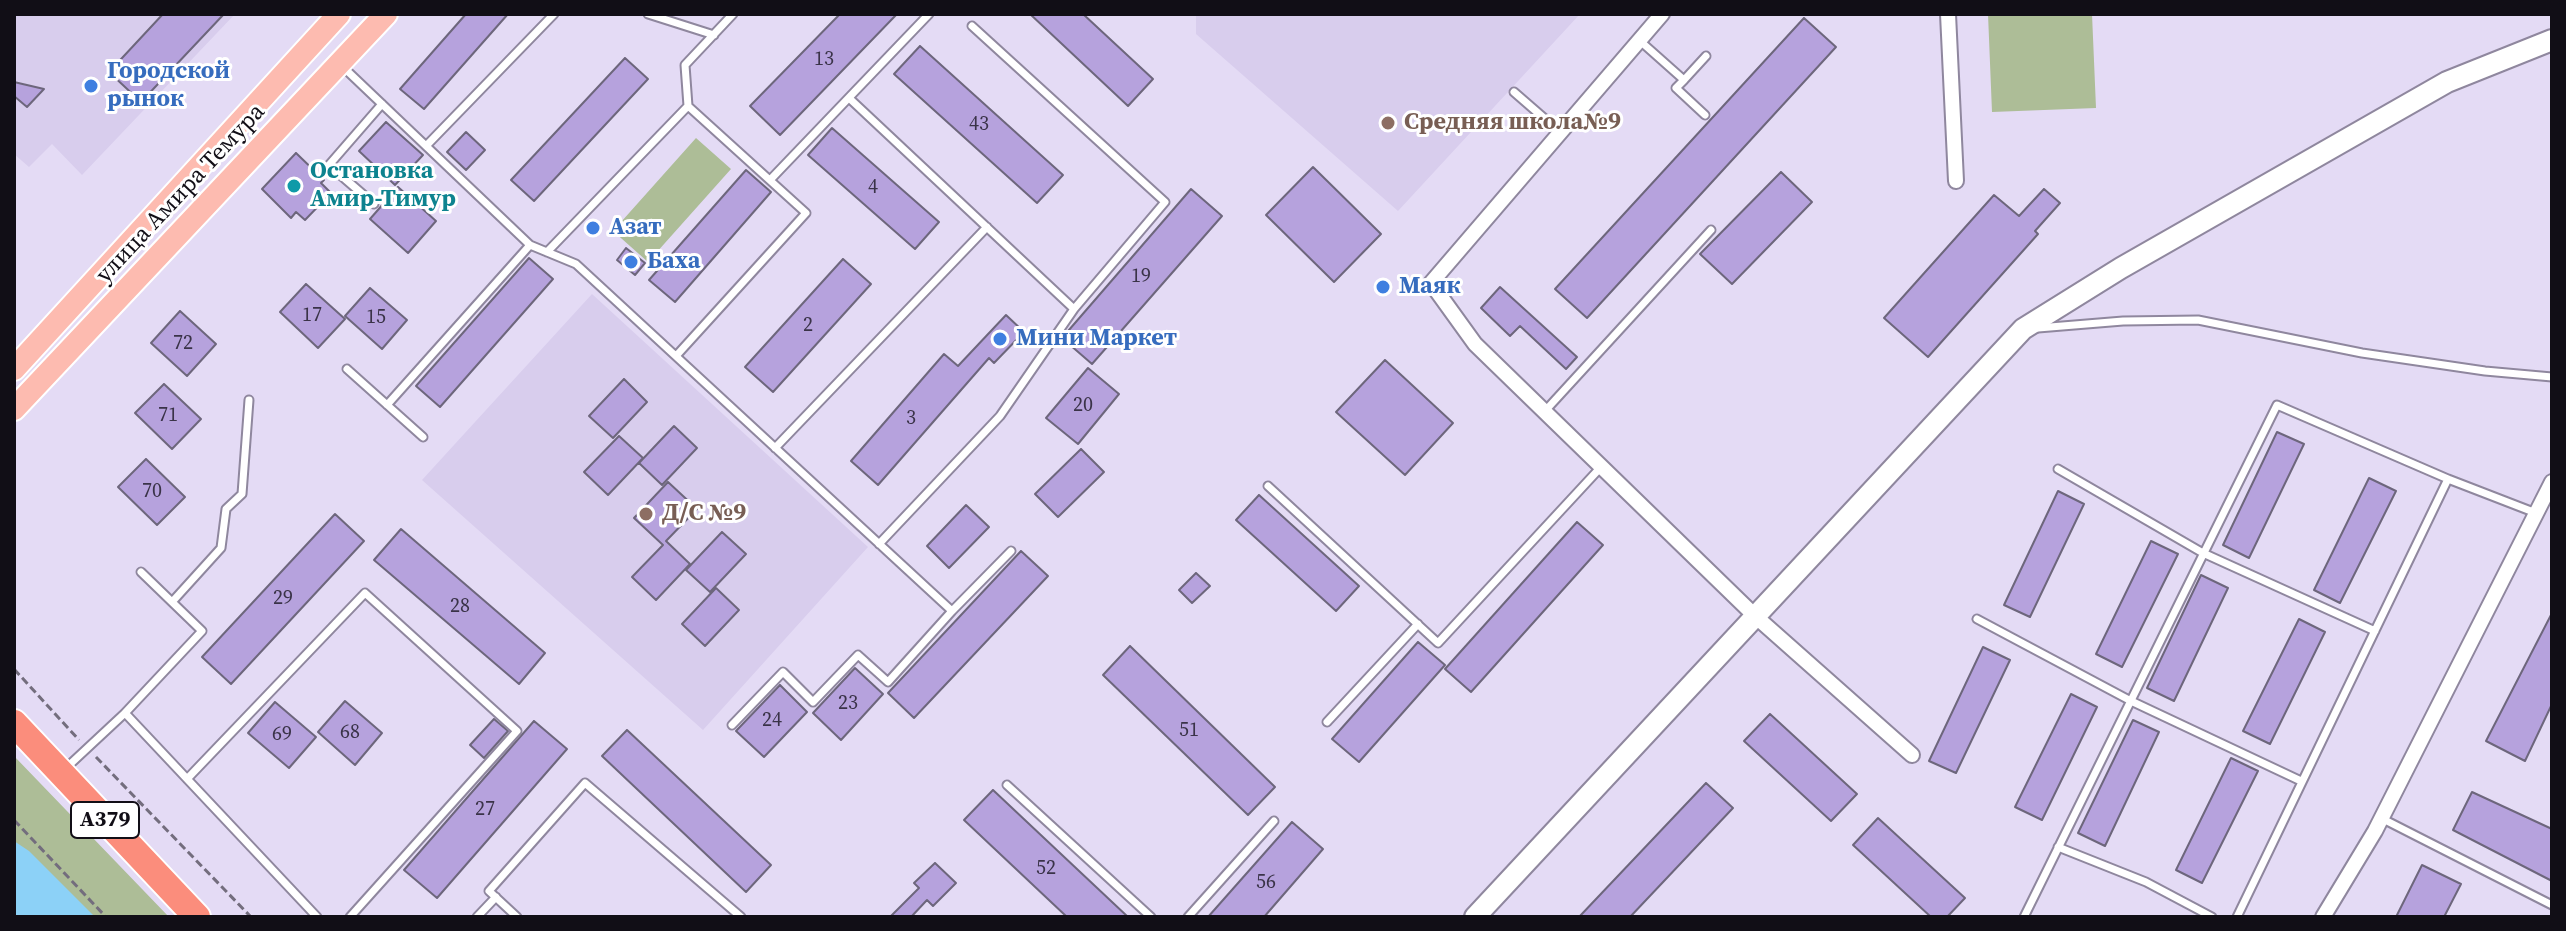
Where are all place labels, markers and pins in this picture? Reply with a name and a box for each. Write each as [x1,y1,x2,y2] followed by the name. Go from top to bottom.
[107,58,230,114] place label: Городской рынок
[82,77,100,95] marker: Городской рынок
[1404,109,1621,137] place label: Средняя школа№9
[1379,114,1397,132] marker: Средняя школа№9
[310,158,456,214] place label: Остановка Амир-Тимур
[285,177,303,195] marker: Остановка Амир-Тимур
[609,214,662,242] place label: Азат
[584,219,602,237] marker: Азат
[647,248,701,276] place label: Баха
[622,253,640,271] marker: Баха
[1399,273,1461,301] place label: Маяк
[1374,278,1392,296] marker: Маяк
[1016,325,1177,353] place label: Мини Маркет
[991,330,1009,348] marker: Мини Маркет
[662,500,746,528] place label: Д/С №9
[637,505,655,523] marker: Д/С №9

